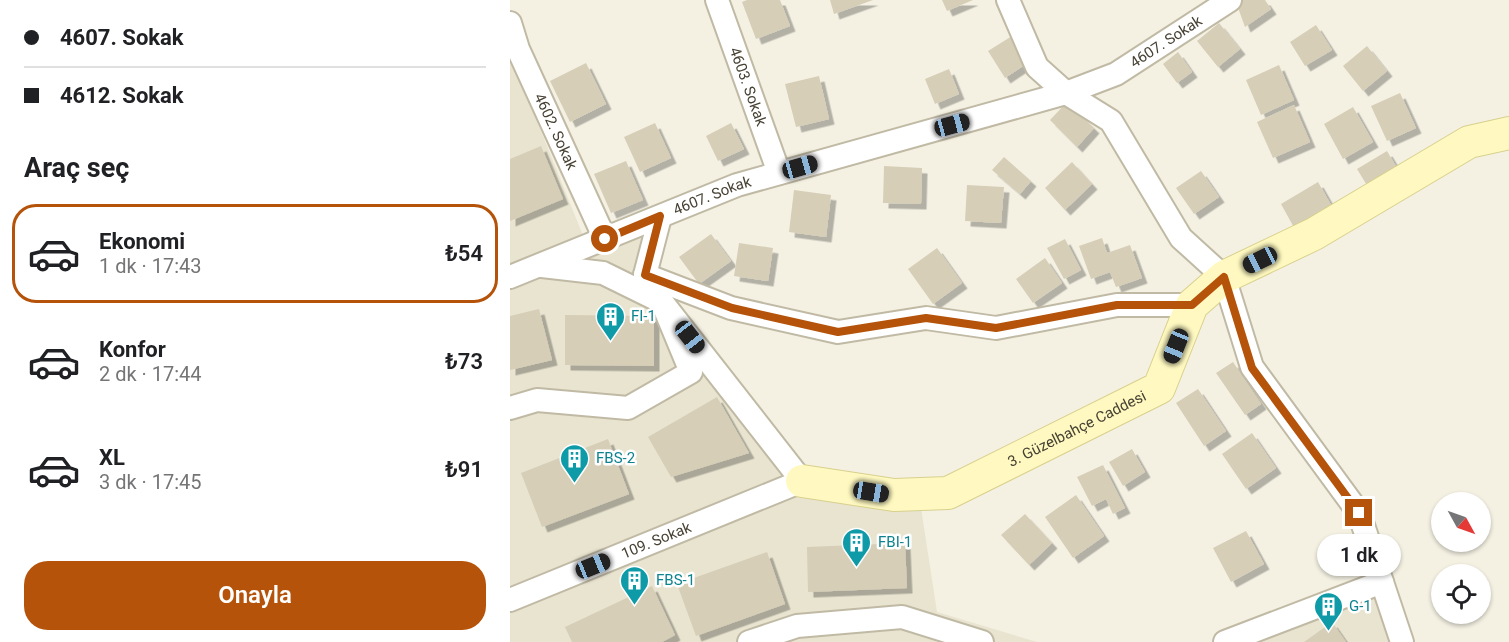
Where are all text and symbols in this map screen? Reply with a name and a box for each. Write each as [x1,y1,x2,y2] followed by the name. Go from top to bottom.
[1127,11,1206,72] street label: 4607. Sokak
[60,25,184,50] text: 4607. Sokak
[726,45,771,129] street label: 4603. Sokak
[60,83,184,108] text: 4612. Sokak
[530,90,581,173] street label: 4602. Sokak
[932,112,972,138] car
[24,152,129,184] text: Araç seç
[780,153,820,181] car
[671,172,753,219] street label: 4607. Sokak
[591,225,618,252] route start
[27,227,81,281] icon: car
[99,229,185,254] text: Ekonomi
[445,241,483,266] text: ₺54
[1240,244,1280,276] car
[99,254,202,278] text: 1 dk · 17:43
[594,300,626,342] building icon: FI-1
[631,307,656,325] place label: FI-1
[672,317,708,357] car
[1161,326,1191,366] car
[27,335,81,389] icon: car
[99,337,166,362] text: Konfor
[445,349,483,374] text: ₺73
[99,362,202,386] text: 2 dk · 17:44
[1005,387,1149,471] street label: 3. Güzelbahçe Caddesi
[559,442,591,484] building icon: FBS-2
[27,443,81,497] icon: car
[99,445,125,470] text: XL
[596,449,635,467] place label: FBS-2
[445,457,483,482] text: ₺91
[99,470,202,494] text: 3 dk · 17:45
[852,480,890,504] car
[1431,492,1491,552] north arrow
[1431,492,1491,624] map controls
[1345,499,1372,526] route end
[619,518,694,563] street label: 109. Sokak
[841,526,873,568] building icon: FBI-1
[878,533,912,551] place label: FBI-1
[1317,534,1401,576] callout: 1 dk
[1340,543,1378,567] text: 1 dk
[573,551,613,581] car
[24,561,486,630] button: Onayla
[619,564,651,606] building icon: FBS-1
[1431,564,1491,624] button: locate
[656,571,695,589] place label: FBS-1
[1312,590,1344,632] building icon: G-1
[1349,597,1372,615] place label: G-1

